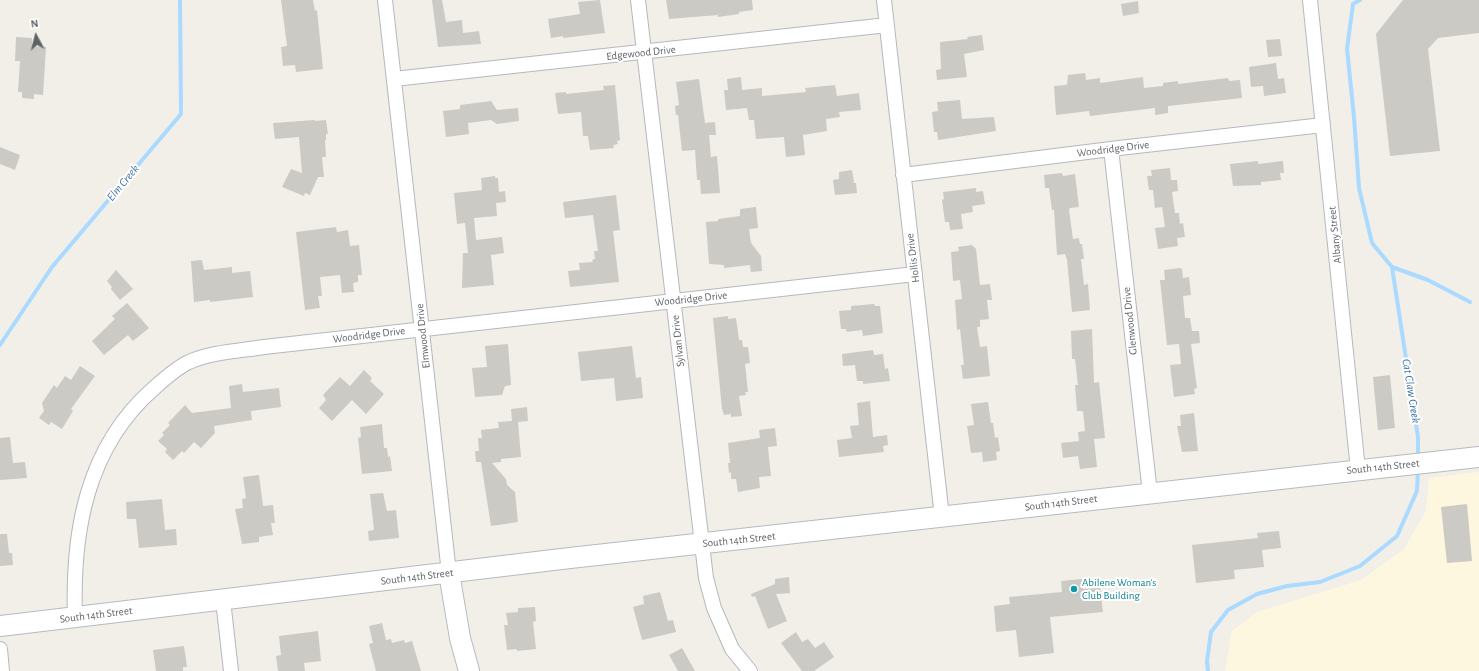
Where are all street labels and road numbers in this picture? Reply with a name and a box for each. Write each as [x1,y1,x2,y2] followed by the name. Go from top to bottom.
[606,43,676,63] street label: Edgewood Drive
[1076,138,1150,160] street label: Woodridge Drive
[1325,206,1345,264] street label: Albany Street
[903,233,923,283] street label: Hollis Drive
[1120,286,1140,356] street label: Glenwood Drive
[654,289,728,309] street label: Woodridge Drive
[413,303,433,369] street label: Elmwood Drive
[669,314,687,368] street label: Sylvan Drive
[332,324,406,346] street label: Woodridge Drive
[1346,457,1420,477] street label: South 14th Street
[1024,492,1098,514] street label: South 14th Street
[702,530,776,550] street label: South 14th Street
[380,566,454,588] street label: South 14th Street
[59,604,133,626] street label: South 14th Street

